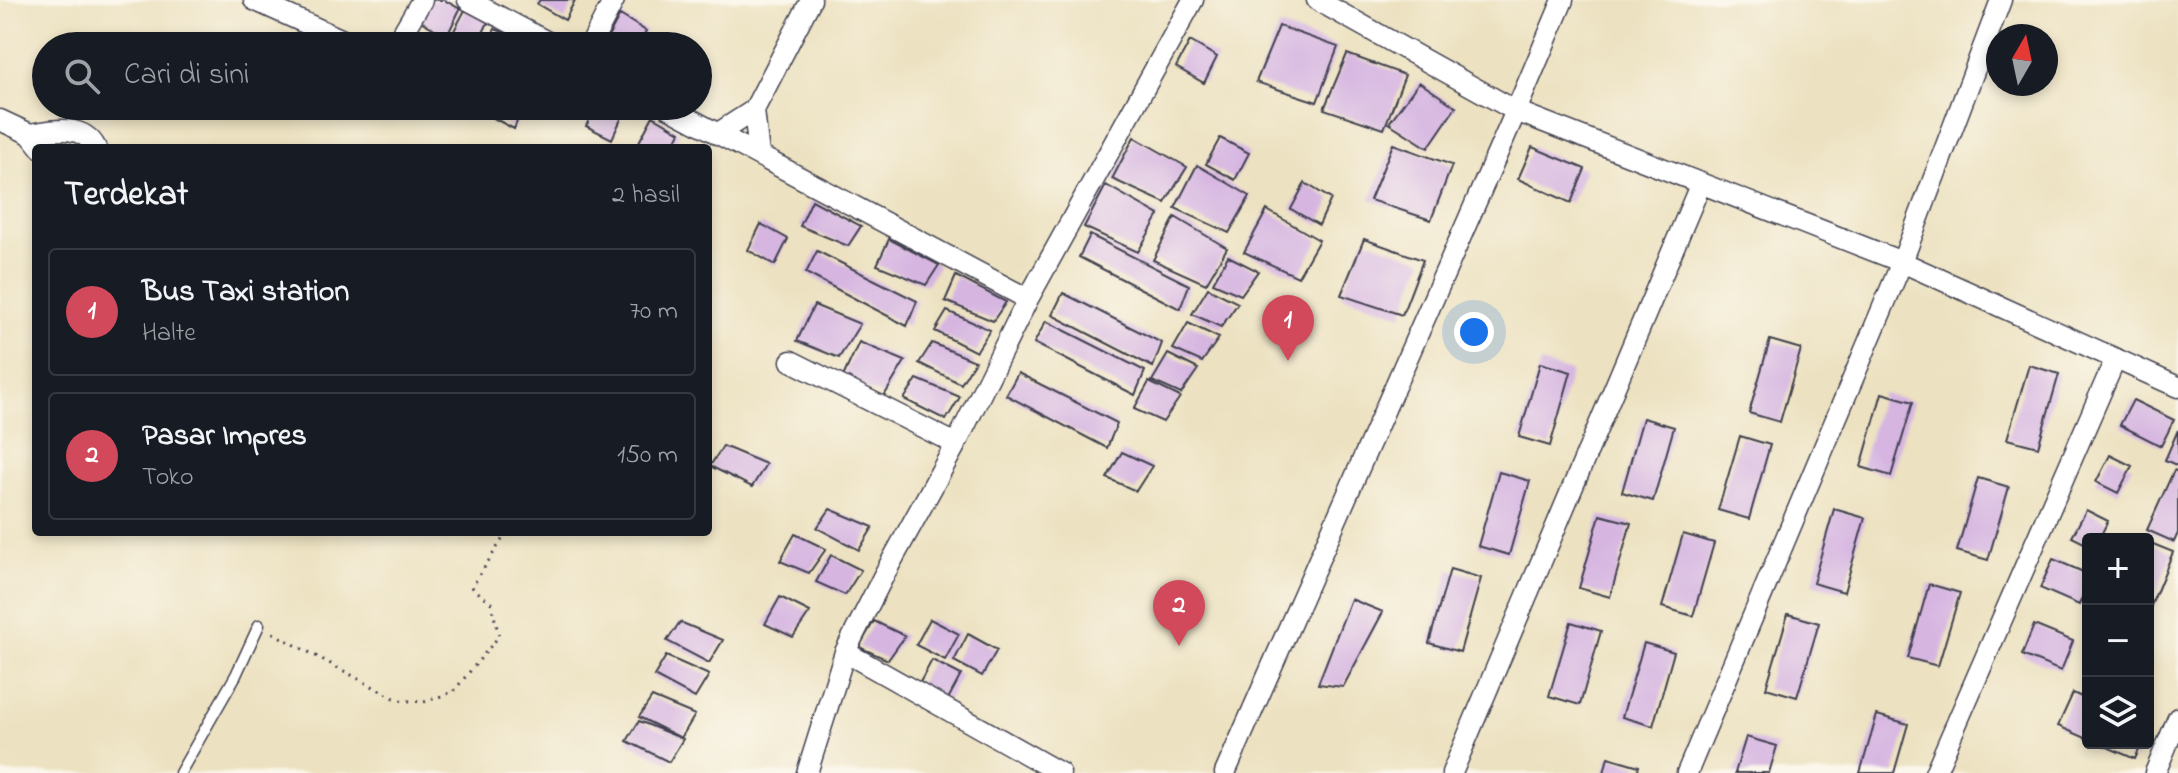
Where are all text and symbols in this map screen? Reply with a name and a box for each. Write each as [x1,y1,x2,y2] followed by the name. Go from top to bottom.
[1986,24,2058,96] north arrow
[32,32,712,120] search box
[60,54,104,98] icon: search
[124,54,250,98] text: Cari di sini
[64,171,188,221] text: Terdekat
[612,177,680,215] text: 2 hasil
[142,271,349,315] text: Bus Taxi station
[88,293,96,331] text: 1
[629,293,678,331] text: 70 m
[1262,295,1314,361] pin: 1
[1454,312,1494,352] your location
[142,315,196,353] text: Halte
[142,415,307,459] text: Pasar Impres
[86,437,98,475] text: 2
[617,437,678,475] text: 150 m
[142,459,194,497] text: Toko
[2082,533,2154,749] map controls
[2082,533,2154,605] button: +
[1153,580,1205,646] pin: 2
[2082,605,2154,677] button: −
[2082,677,2154,749] button: layers

